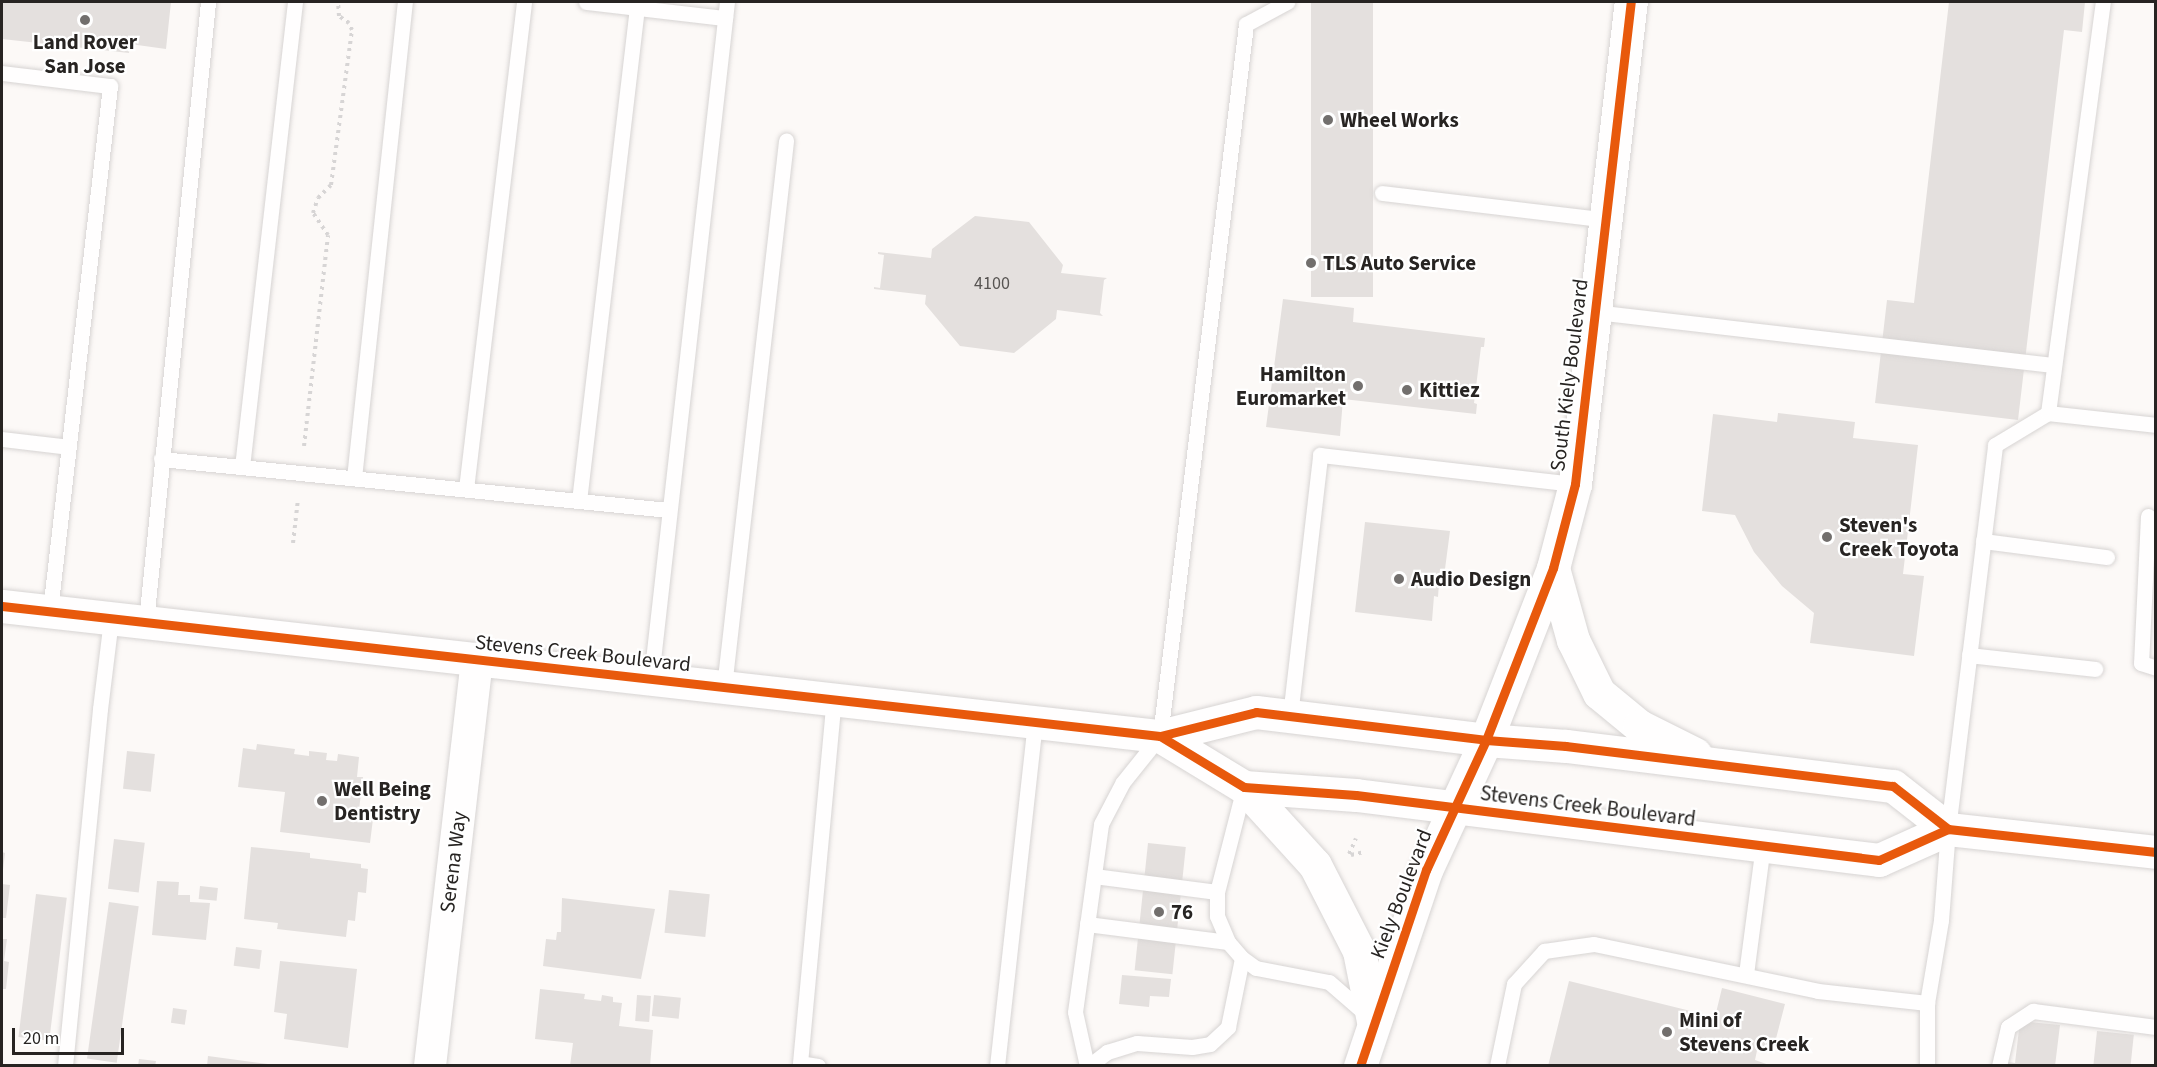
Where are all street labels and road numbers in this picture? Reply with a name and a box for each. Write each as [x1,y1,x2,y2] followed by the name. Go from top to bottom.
[1545,277,1593,473] street label: South Kiely Boulevard
[474,629,692,677] street label: Stevens Creek Boulevard
[1479,780,1697,832] street label: Stevens Creek Boulevard
[434,810,472,914] street label: Serena Way
[1365,826,1437,962] street label: Kiely Boulevard

